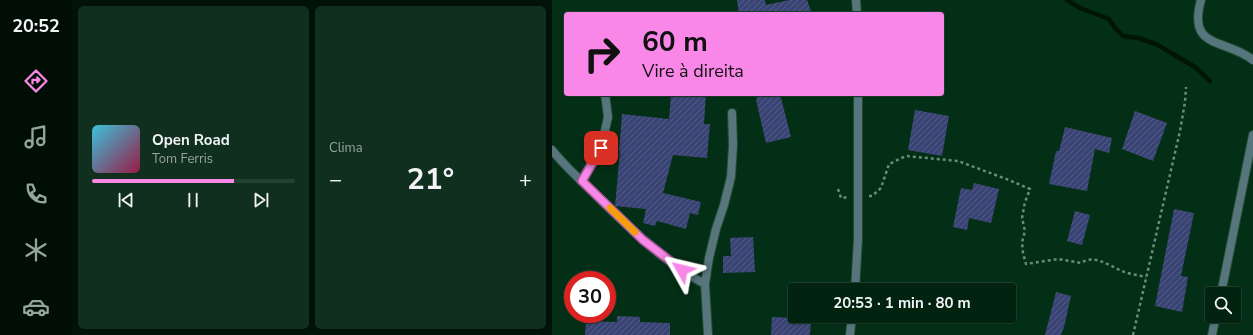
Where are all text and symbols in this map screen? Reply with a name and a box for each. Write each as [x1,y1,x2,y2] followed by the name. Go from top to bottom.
[12,14,60,38] text: 20:52
[642,23,708,61] text: 60 m
[576,28,628,80] icon: right
[642,59,744,83] text: Vire à direita
[22,67,50,95] icon: directions
[22,123,50,151] icon: music
[152,130,230,150] text: Open Road
[584,131,618,165] pin
[590,137,612,159] icon: arrive
[329,139,363,157] text: Clima
[152,150,213,168] text: Tom Ferris
[407,159,454,200] text: 21°
[329,165,342,195] text: −
[519,165,532,195] text: +
[22,180,50,208] icon: phone
[115,189,137,211] icon: previous
[182,189,204,211] icon: pause
[250,189,272,211] icon: next
[22,236,50,264] icon: climate
[661,249,703,291] position arrow
[564,271,616,323] speed limit sign: 30
[1205,287,1241,323] map controls
[1205,287,1241,323] button: search
[22,293,50,321] icon: car
[833,293,971,313] text: 20:53 · 1 min · 80 m

